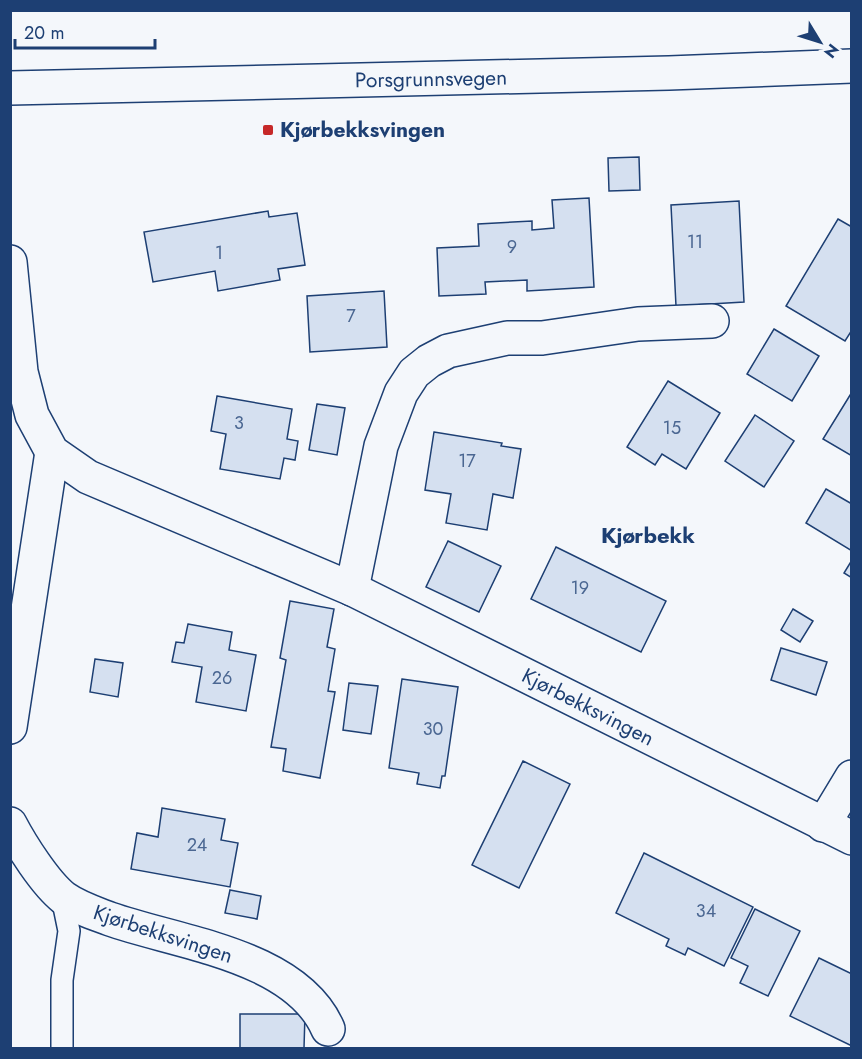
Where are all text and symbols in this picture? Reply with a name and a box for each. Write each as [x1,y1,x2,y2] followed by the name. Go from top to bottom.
[15,12,154,50] scale bar
[790,12,850,72] north arrow
[24,20,64,46] text: 20 m
[818,39,844,63] text: N
[355,63,507,95] street label: Porsgrunnsvegen
[280,115,445,145] place label: Kjørbekksvingen
[261,123,275,137] marker: Kjørbekksvingen
[687,229,703,255] house number: 11
[507,234,517,260] house number: 9
[215,240,223,266] house number: 1
[346,303,356,329] house number: 7
[234,410,244,436] house number: 3
[663,415,681,441] house number: 15
[458,448,476,474] house number: 17
[601,519,695,551] district label: Kjørbekk
[571,575,589,601] house number: 19
[517,661,659,753] street label: Kjørbekksvingen
[212,665,232,691] house number: 26
[423,716,444,742] house number: 30
[187,832,207,858] house number: 24
[89,897,237,971] street label: Kjørbekksvingen
[696,898,716,924] house number: 34

